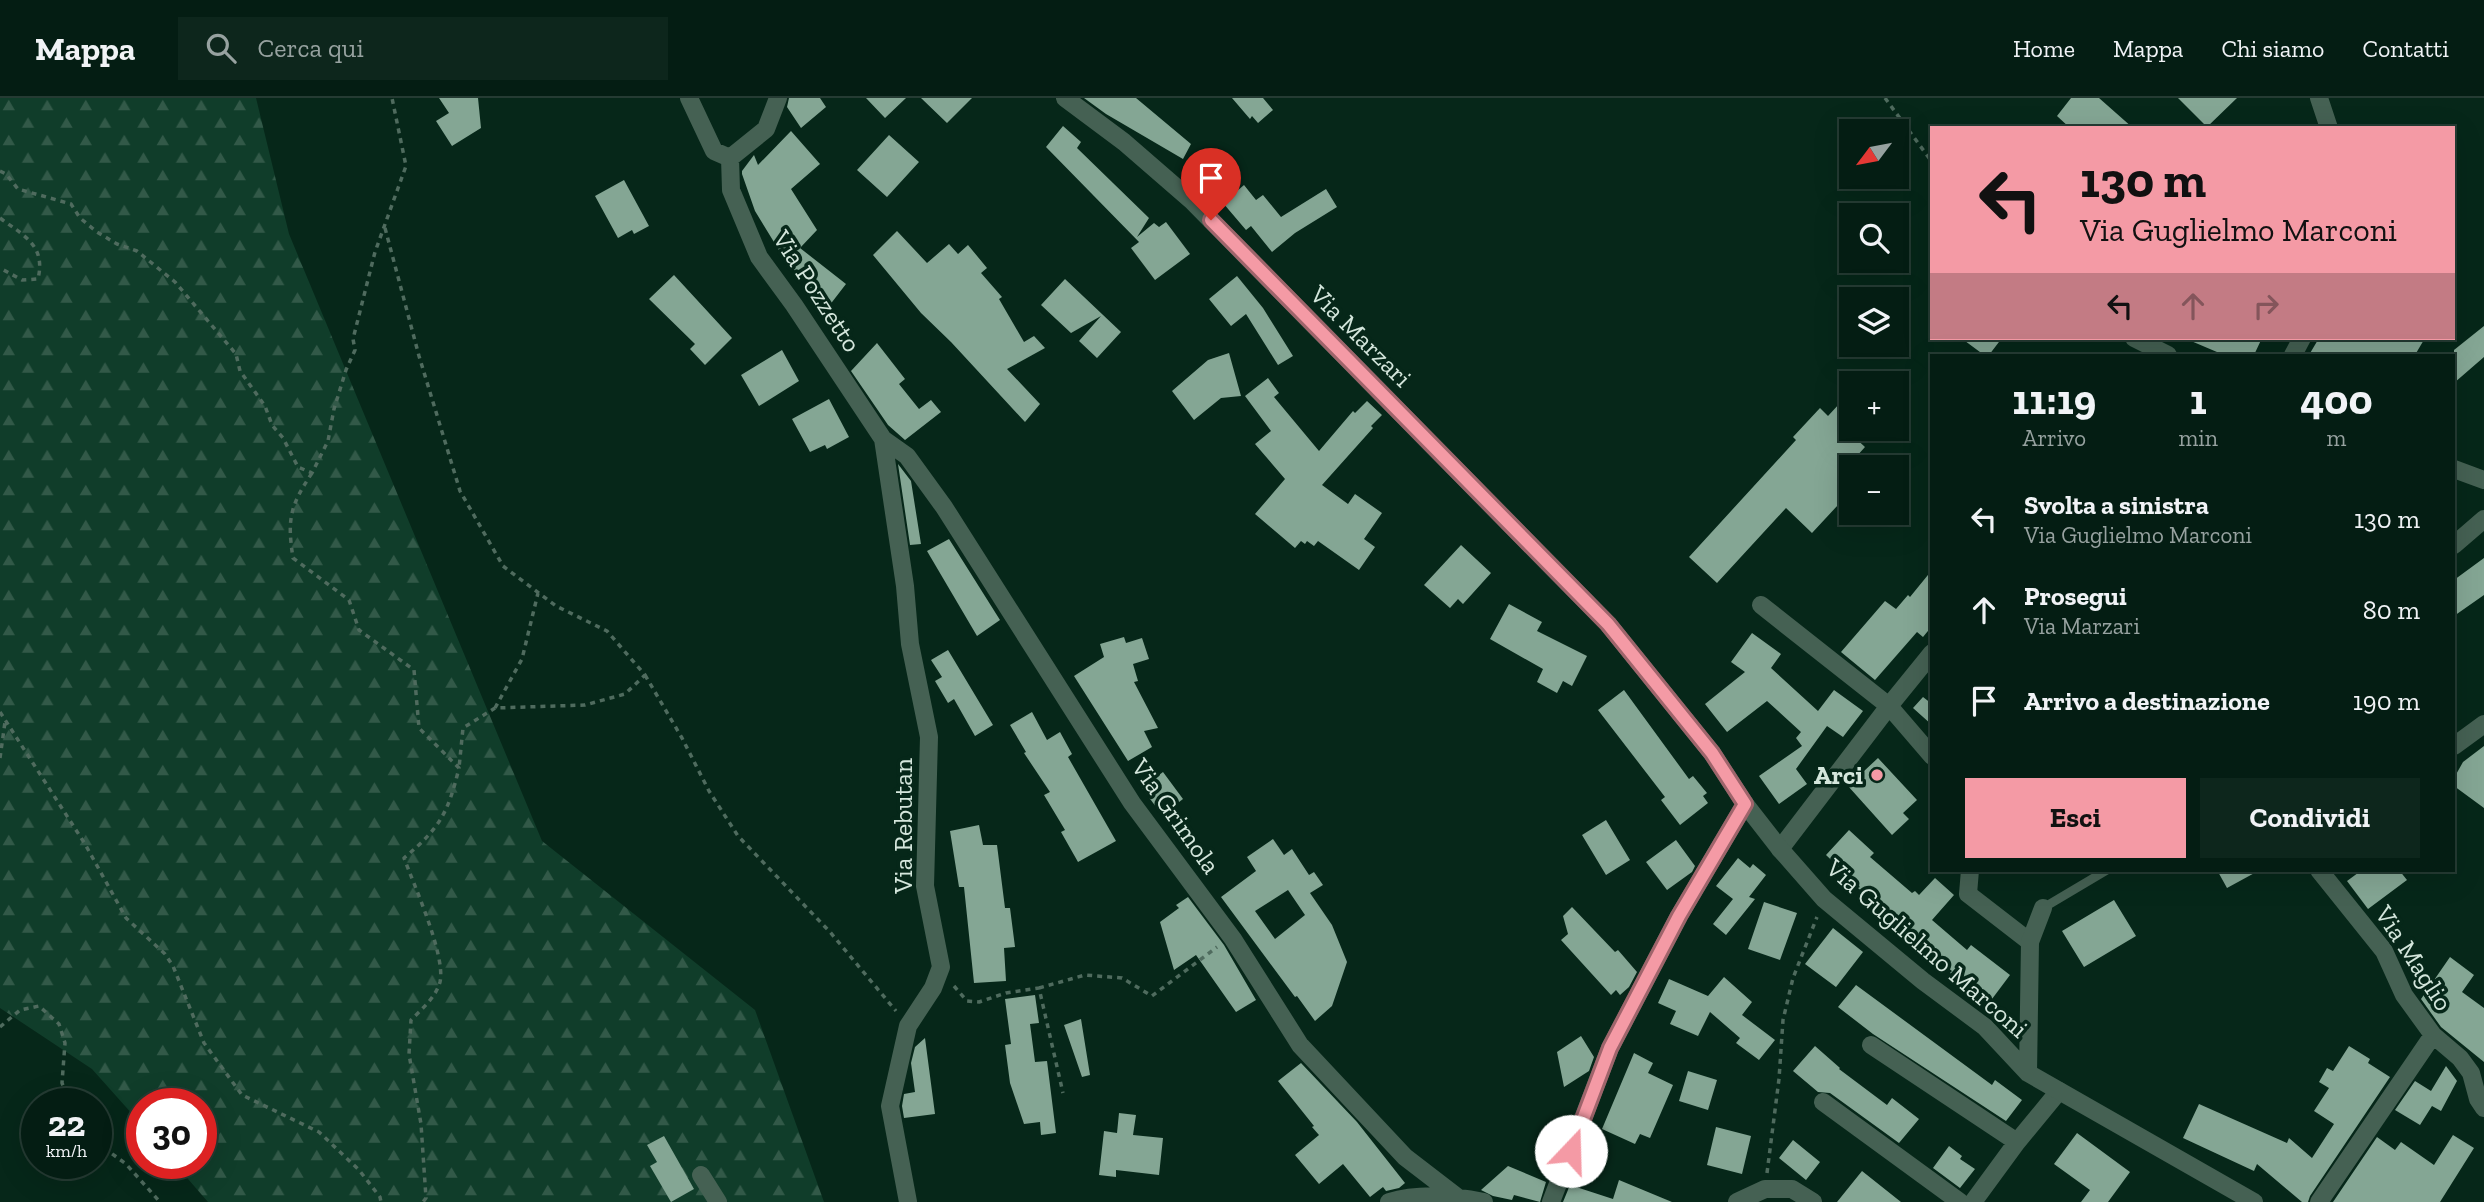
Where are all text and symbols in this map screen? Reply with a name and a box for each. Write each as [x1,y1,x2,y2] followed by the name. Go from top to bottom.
[178,17,668,80] search box
[35,29,136,68] text: Mappa
[202,29,240,67] icon: search
[258,32,364,64] text: Cerca qui
[2013,34,2075,63] text: Home
[2113,34,2183,63] text: Mappa
[2221,34,2324,63] text: Chi siamo
[2362,34,2449,63] text: Contatti
[1839,119,1909,189] north arrow
[1839,119,1909,525] map controls
[1181,148,1241,220] pin
[2080,151,2206,210] text: 130 m
[1965,154,2056,245] icon: left
[1192,159,1230,197] icon: arrive
[1839,203,1909,273] button: search
[2080,211,2397,249] text: Via Guglielmo Marconi
[765,223,868,358] street label: Via Pozzetto
[1303,278,1419,394] street label: Via Marzari
[1839,287,1909,357] button: layers
[2101,287,2139,325] icon: left
[2174,287,2212,325] icon: ahead
[2247,287,2285,325] icon: right
[1839,371,1909,441] button: +
[2012,374,2096,425] text: 11:19
[2190,374,2207,425] text: 1
[2300,374,2373,425] text: 400
[2023,424,2086,452] text: Arrivo
[2178,424,2218,452] text: min
[2327,424,2346,452] text: m
[1839,455,1909,525] button: −
[2024,489,2209,521] text: Svolta a sinistra
[1965,500,2003,538] icon: left
[2354,503,2420,535] text: 130 m
[2024,521,2252,549] text: Via Guglielmo Marconi
[2024,580,2127,612] text: Prosegui
[1965,591,2003,629] icon: ahead
[2363,594,2420,626] text: 80 m
[2024,612,2140,640] text: Via Marzari
[1965,682,2003,720] icon: arrive
[2024,685,2270,717] text: Arrivo a destinazione
[2353,685,2420,717] text: 190 m
[1124,751,1228,880] street label: Via Grimola
[887,758,919,895] street label: Via Rebutan
[1814,759,1863,791] place label: Arci
[1869,767,1885,783] marker: Arci
[1965,778,2186,858] button: Esci
[2200,778,2420,858] button: Condividi
[1819,851,2035,1045] street label: Via Guglielmo Marconi
[2368,899,2460,1017] street label: Via Maglio
[126,1088,217,1179] speed limit sign: 30
[48,1103,85,1145] text: 22
[1534,1114,1608,1188] position arrow
[46,1140,87,1162] text: km/h

